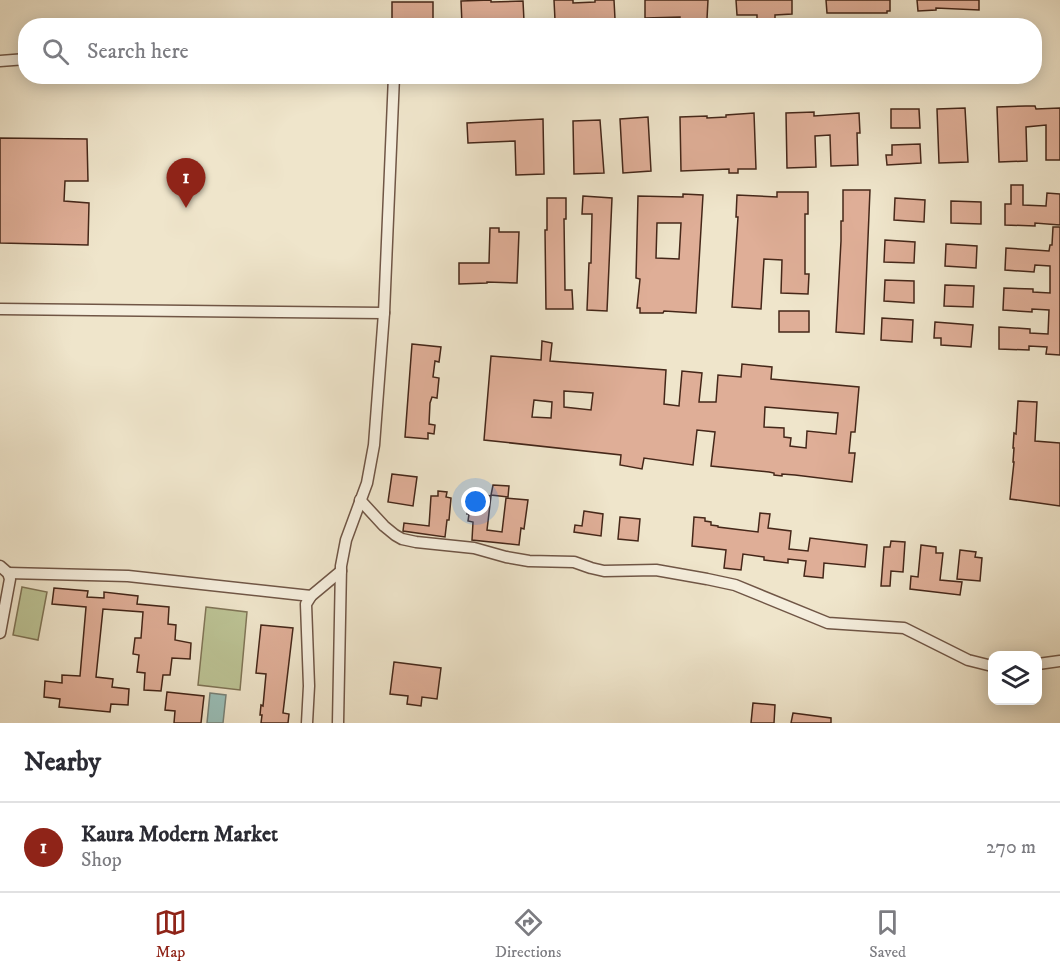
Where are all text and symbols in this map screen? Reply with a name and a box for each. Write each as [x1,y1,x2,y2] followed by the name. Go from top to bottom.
[18,18,1042,84] search box
[39,35,72,68] icon: search
[87,38,189,65] text: Search here
[166,158,206,208] pin: 1
[461,487,490,516] your location
[988,651,1042,705] map controls
[988,651,1042,705] button: layers
[24,746,101,779] text: Nearby
[81,821,278,848] text: Kaura Modern Market
[40,835,47,860] text: 1
[986,835,1036,860] text: 270 m
[81,848,122,873] text: Shop
[154,906,187,962] tab: Map
[495,906,561,962] tab: Directions
[869,906,906,962] tab: Saved

